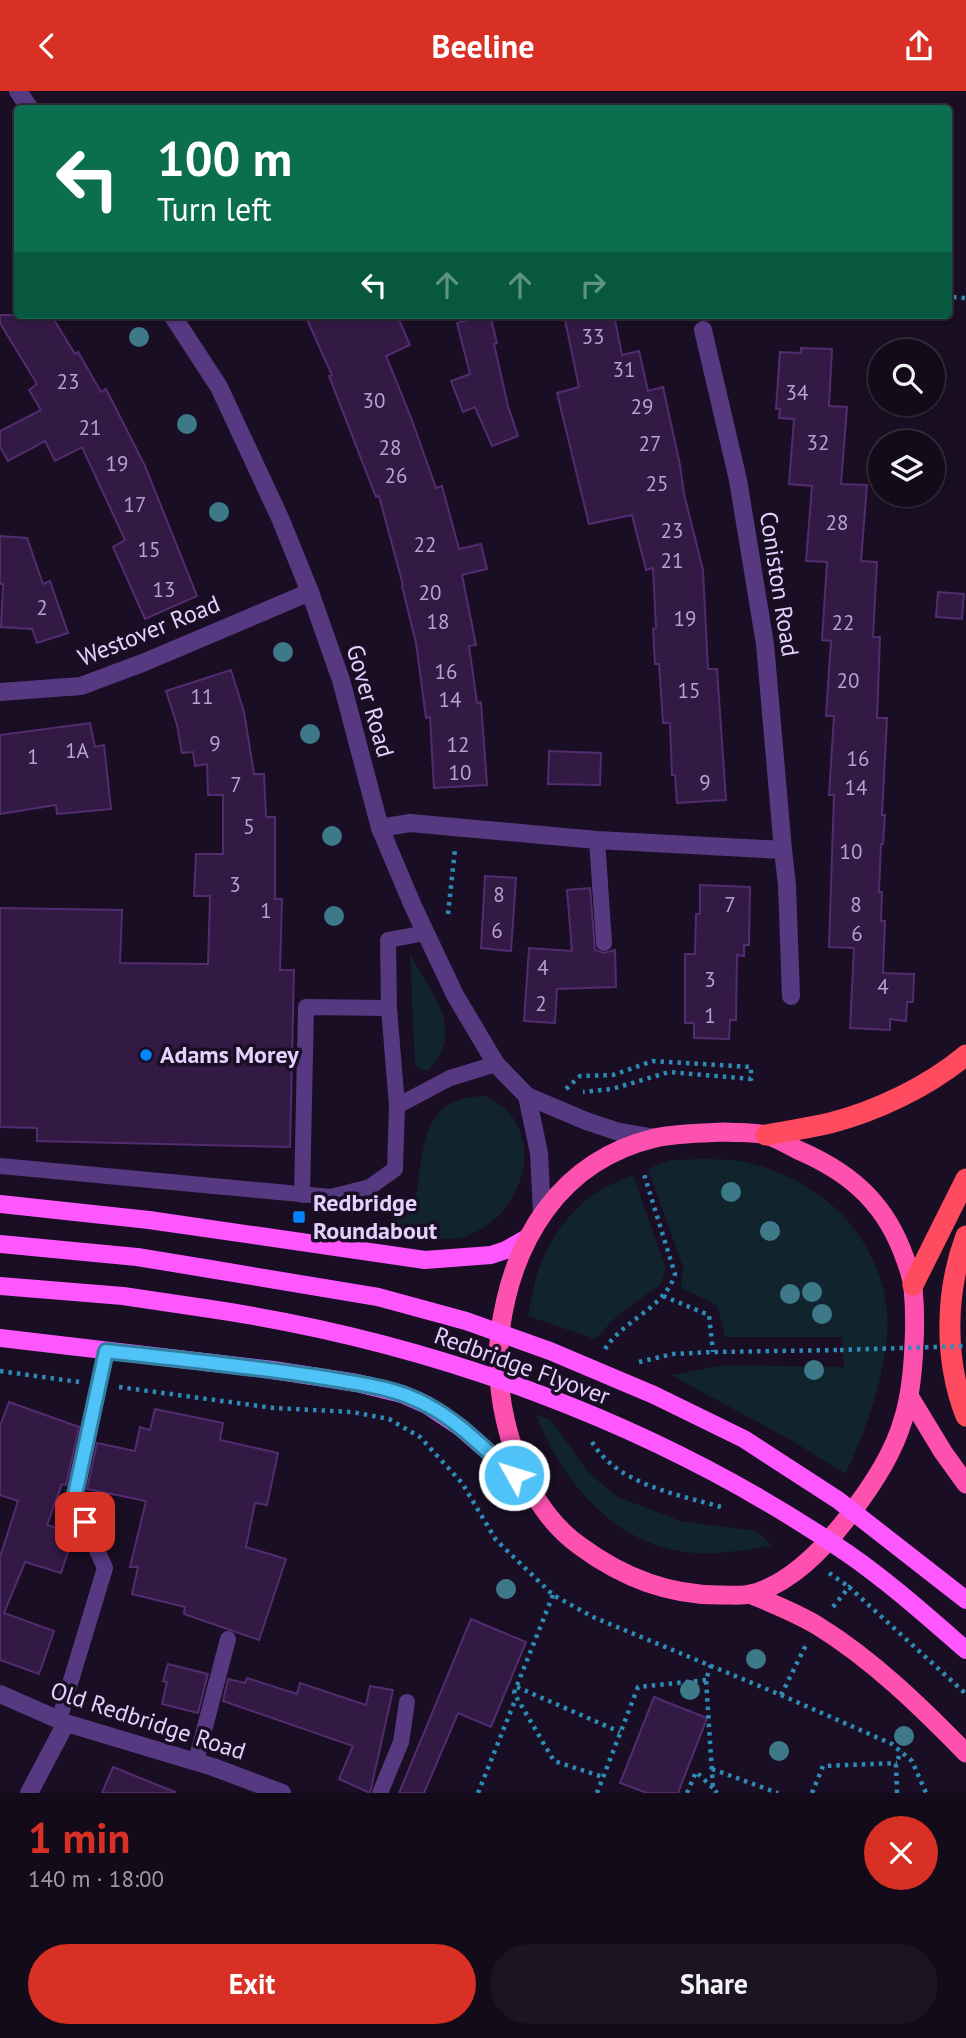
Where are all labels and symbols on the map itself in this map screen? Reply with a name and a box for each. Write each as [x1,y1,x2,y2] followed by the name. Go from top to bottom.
[582,323,604,350] house number: 33
[613,356,635,383] house number: 31
[57,368,79,395] house number: 23
[786,379,808,406] house number: 34
[363,387,385,414] house number: 30
[631,393,653,420] house number: 29
[79,414,101,441] house number: 21
[807,429,829,456] house number: 32
[639,430,661,457] house number: 27
[379,434,401,461] house number: 28
[106,450,128,477] house number: 19
[385,462,407,489] house number: 26
[646,470,668,497] house number: 25
[124,491,146,518] house number: 17
[753,509,806,659] street label: Coniston Road
[826,509,848,536] house number: 28
[661,517,683,544] house number: 23
[414,531,436,558] house number: 22
[138,536,160,563] house number: 15
[661,547,683,574] house number: 21
[153,576,175,603] house number: 13
[419,579,441,606] house number: 20
[73,588,224,673] street label: Westover Road
[36,594,48,621] house number: 2
[674,605,696,632] house number: 19
[427,608,449,635] house number: 18
[832,609,854,636] house number: 22
[340,641,401,761] street label: Gover Road
[435,658,457,685] house number: 16
[837,667,859,694] house number: 20
[678,677,700,704] house number: 15
[191,683,213,710] house number: 11
[439,686,461,713] house number: 14
[209,730,221,757] house number: 9
[447,731,469,758] house number: 12
[65,737,90,764] house number: 1A
[27,743,39,770] house number: 1
[847,745,869,772] house number: 16
[449,759,471,786] house number: 10
[699,769,711,796] house number: 9
[230,771,242,798] house number: 7
[845,774,867,801] house number: 14
[243,813,255,840] house number: 5
[840,838,862,865] house number: 10
[229,871,241,898] house number: 3
[493,881,505,908] house number: 8
[724,891,736,918] house number: 7
[850,891,862,918] house number: 8
[260,897,272,924] house number: 1
[491,917,503,944] house number: 6
[851,920,863,947] house number: 6
[537,954,549,981] house number: 4
[704,966,716,993] house number: 3
[877,973,889,1000] house number: 4
[535,990,547,1017] house number: 2
[704,1002,716,1029] house number: 1
[160,1039,299,1070] place label: Adams Morey
[138,1047,154,1063] marker: Adams Morey
[313,1187,438,1246] place label: Redbridge Roundabout
[291,1209,307,1225] marker: Redbridge Roundabout
[430,1319,614,1412] street label: Redbridge Flyover
[477,1438,551,1512] position arrow
[55,1492,115,1552] pin
[46,1674,250,1767] street label: Old Redbridge Road

